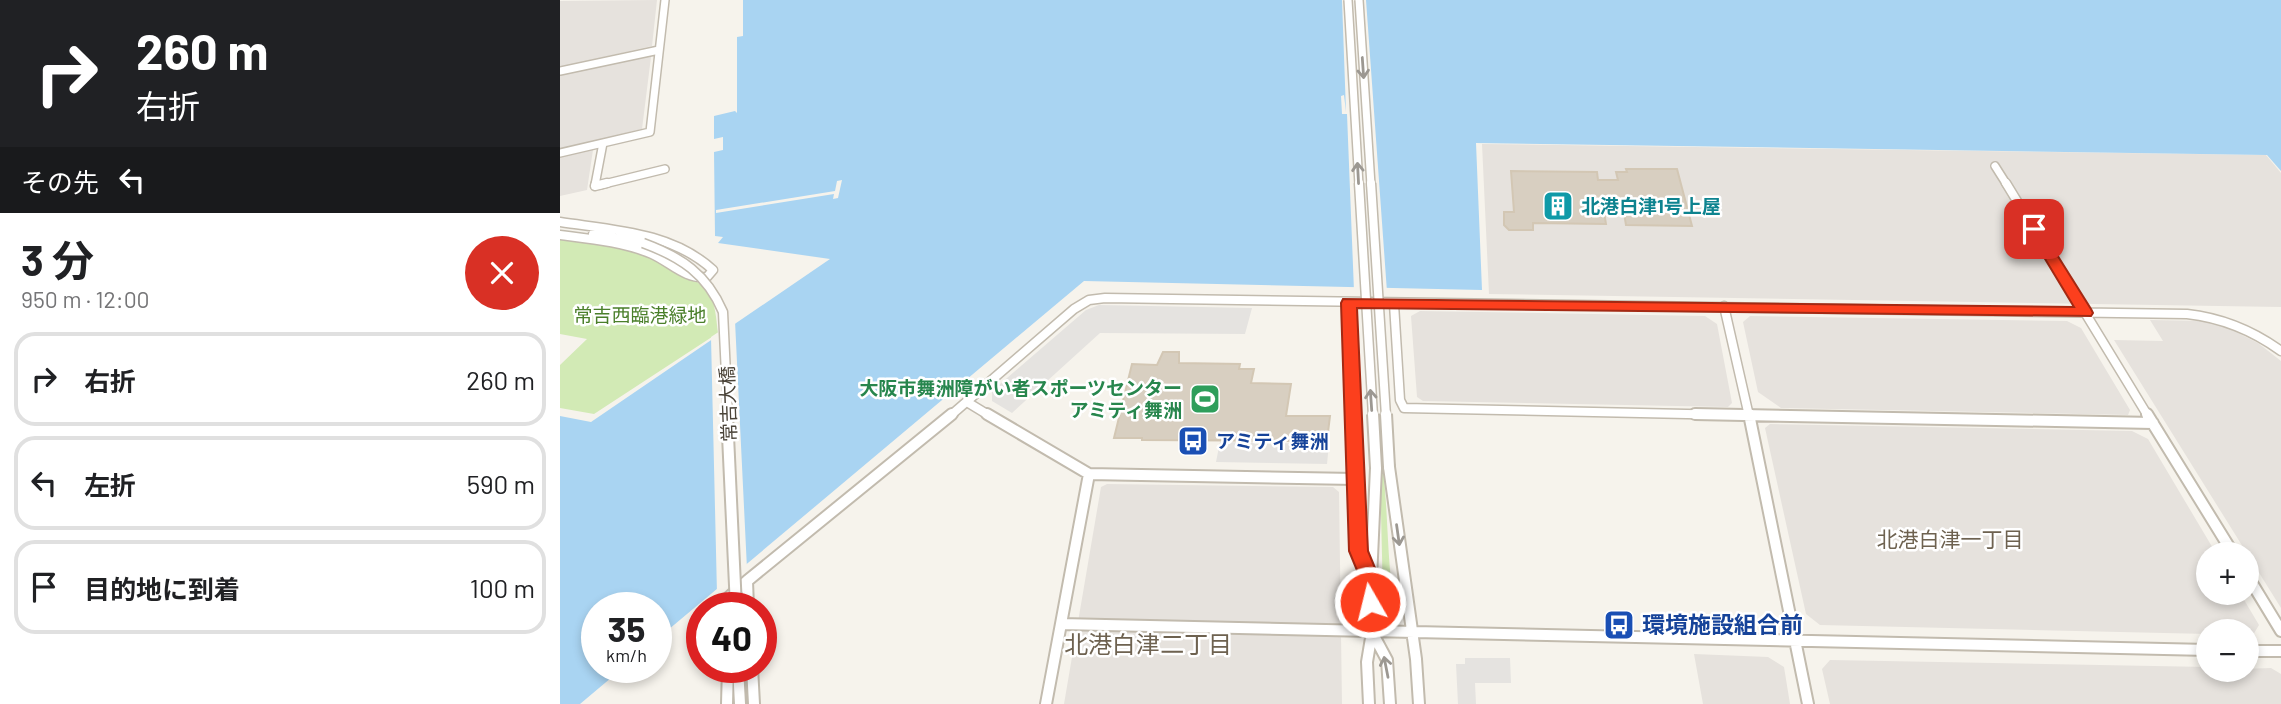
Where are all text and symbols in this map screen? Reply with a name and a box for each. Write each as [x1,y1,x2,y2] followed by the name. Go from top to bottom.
[136,21,268,80] text: 260 m
[21,28,112,119] icon: right
[1357,56,1370,79] one-way arrow
[136,86,200,124] text: 右折
[113,161,151,199] icon: left
[1352,161,1365,184] one-way arrow
[21,166,99,197] text: その先
[1541,189,1575,223] building icon: 北港白津1号上屋
[1581,194,1721,217] place label: 北港白津1号上屋
[2004,199,2064,259] pin
[2015,210,2053,248] icon: arrive
[21,234,94,284] text: 3 分
[465,236,539,310] button: close
[21,285,150,313] text: 950 m · 12:00
[573,303,707,326] park label: 常吉西臨港緑地
[25,360,63,398] icon: right
[466,364,535,395] text: 260 m
[84,365,136,396] text: 右折
[715,366,740,442] street label: 常吉大橋
[859,376,1182,421] place label: 大阪市舞洲障がい者スポーツセンター アミティ舞洲
[1188,382,1222,416] sports icon: 大阪市舞洲障がい者スポーツセンター アミティ舞洲
[1365,389,1378,412] one-way arrow
[1176,424,1210,458] bus stop icon: アミティ舞洲
[1216,429,1328,452] place label: アミティ舞洲
[25,464,63,502] icon: left
[467,468,535,499] text: 590 m
[84,469,136,500] text: 左折
[1391,523,1404,546] one-way arrow
[1877,526,2024,551] district label: 北港白津一丁目
[2196,542,2259,682] map controls
[2196,542,2259,605] button: +
[1333,565,1407,639] position arrow
[25,568,63,606] icon: arrive
[470,572,535,603] text: 100 m
[84,573,240,604] text: 目的地に到着
[686,592,777,683] speed limit sign: 40
[608,607,645,649] text: 35
[1602,608,1636,642] bus stop icon: 環境施設組合前
[1642,610,1803,638] place label: 環境施設組合前
[2196,619,2259,682] button: −
[1064,629,1232,658] district label: 北港白津二丁目
[606,644,647,666] text: km/h
[1379,656,1392,678] one-way arrow

